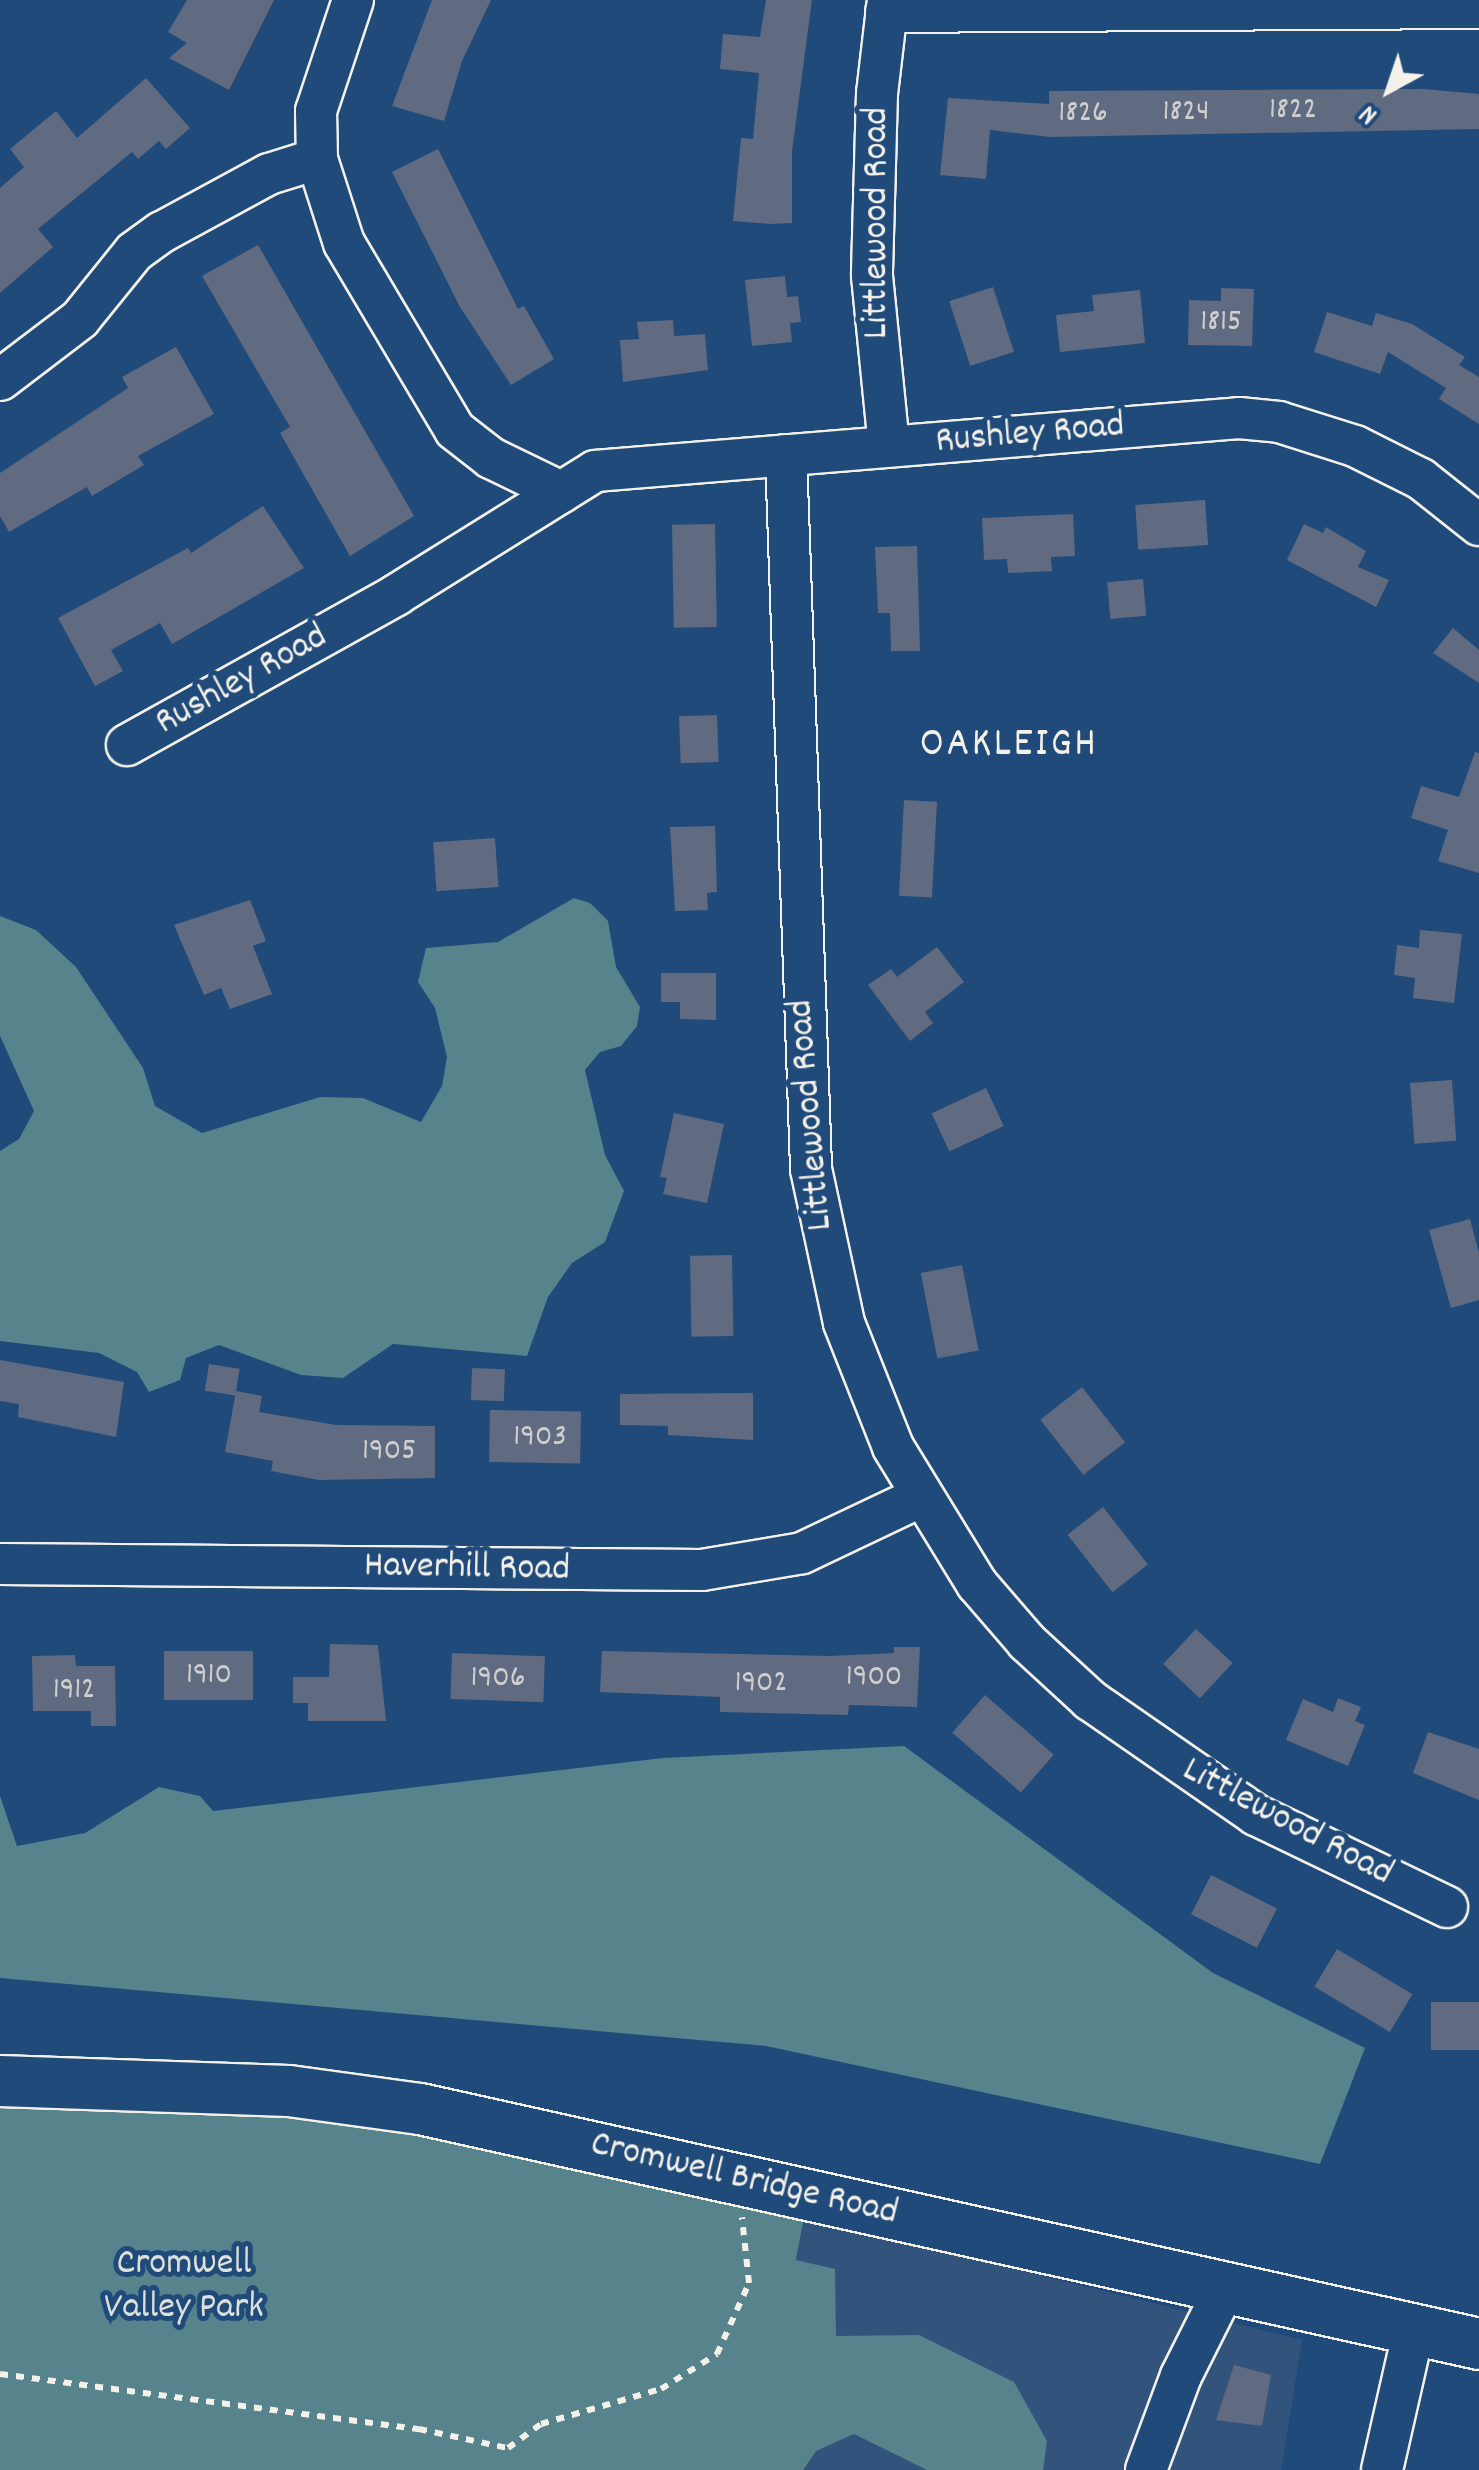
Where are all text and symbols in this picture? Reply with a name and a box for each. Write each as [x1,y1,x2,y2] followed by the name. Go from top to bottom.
[1339,40,1439,140] north arrow
[1269,92,1317,130] house number: 1822
[1352,93,1388,133] text: N
[1162,94,1210,132] house number: 1824
[1058,95,1108,133] house number: 1826
[855,107,901,339] street label: Littlewood Road
[1200,304,1242,342] house number: 1815
[934,404,1126,466] street label: Rushley Road
[148,615,336,747] street label: Rushley Road
[920,721,1098,771] district label: OAKLEIGH
[779,997,845,1233] street label: Littlewood Road
[513,1419,567,1457] house number: 1903
[362,1433,416,1471] house number: 1905
[364,1544,570,1594] street label: Haverhill Road
[186,1657,232,1695] house number: 1910
[846,1659,902,1697] house number: 1900
[471,1660,525,1698] house number: 1906
[734,1665,788,1703] house number: 1902
[53,1672,95,1710] house number: 1912
[1174,1748,1400,1898] street label: Littlewood Road
[586,2122,902,2238] street label: Cromwell Bridge Road
[104,2242,264,2332] park label: Cromwell Valley Park

